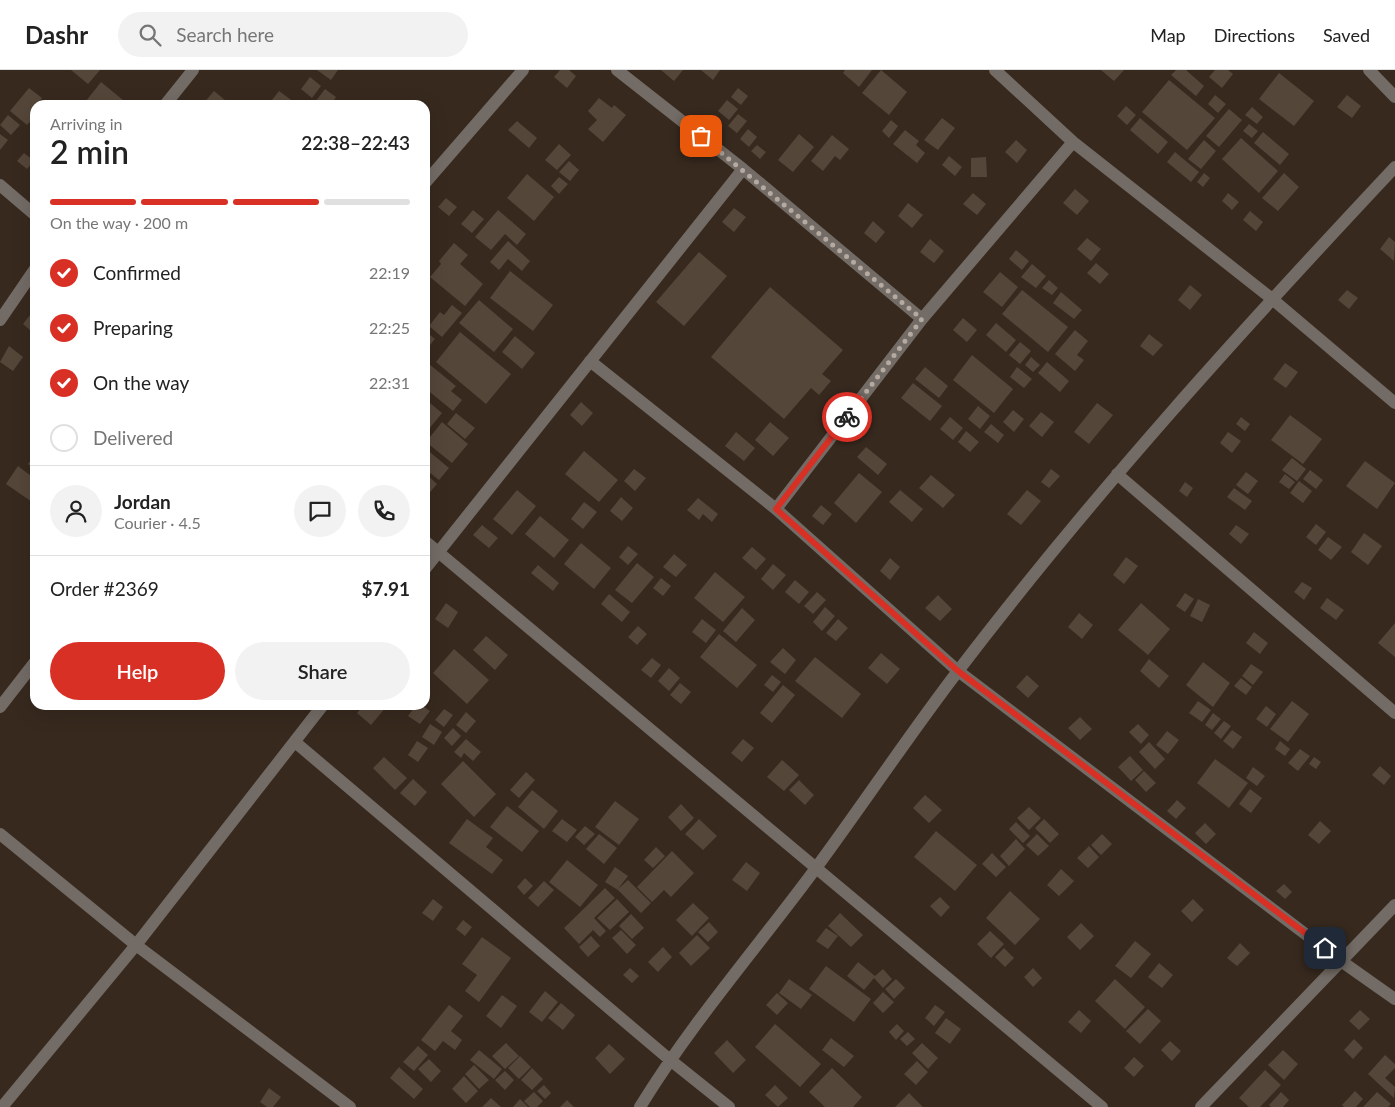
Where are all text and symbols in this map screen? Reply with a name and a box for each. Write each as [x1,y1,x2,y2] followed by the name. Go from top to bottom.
[118,12,468,57] search box
[25,20,88,49] text: Dashr
[136,21,164,49] icon: search
[176,23,274,46] text: Search here
[1150,24,1186,46] text: Map
[1214,24,1295,46] text: Directions
[1323,24,1370,46] text: Saved
[50,114,123,133] text: Arriving in
[680,115,722,157] pin
[687,122,715,150] icon: bag
[301,131,410,154] text: 22:38–22:43
[50,132,129,171] text: 2 min
[50,213,188,232] text: On the way · 200 m
[50,259,78,287] icon: check
[93,261,181,284] text: Confirmed
[369,263,410,282] text: 22:19
[50,314,78,342] icon: check
[93,316,173,339] text: Preparing
[369,318,410,337] text: 22:25
[50,369,78,397] icon: check
[93,371,189,394] text: On the way
[369,373,410,392] text: 22:31
[822,392,872,442] courier
[833,403,861,431] icon: bike
[93,426,173,449] text: Delivered
[50,485,102,537] button: person
[294,485,346,537] button: chat
[358,485,410,537] button: phone
[114,490,171,513] text: Jordan
[114,513,201,532] text: Courier · 4.5
[50,577,159,600] text: Order #2369
[361,577,410,600] text: $7.91
[50,642,225,700] button: Help
[235,642,410,700] button: Share
[1304,927,1346,969] pin
[1311,934,1339,962] icon: home

